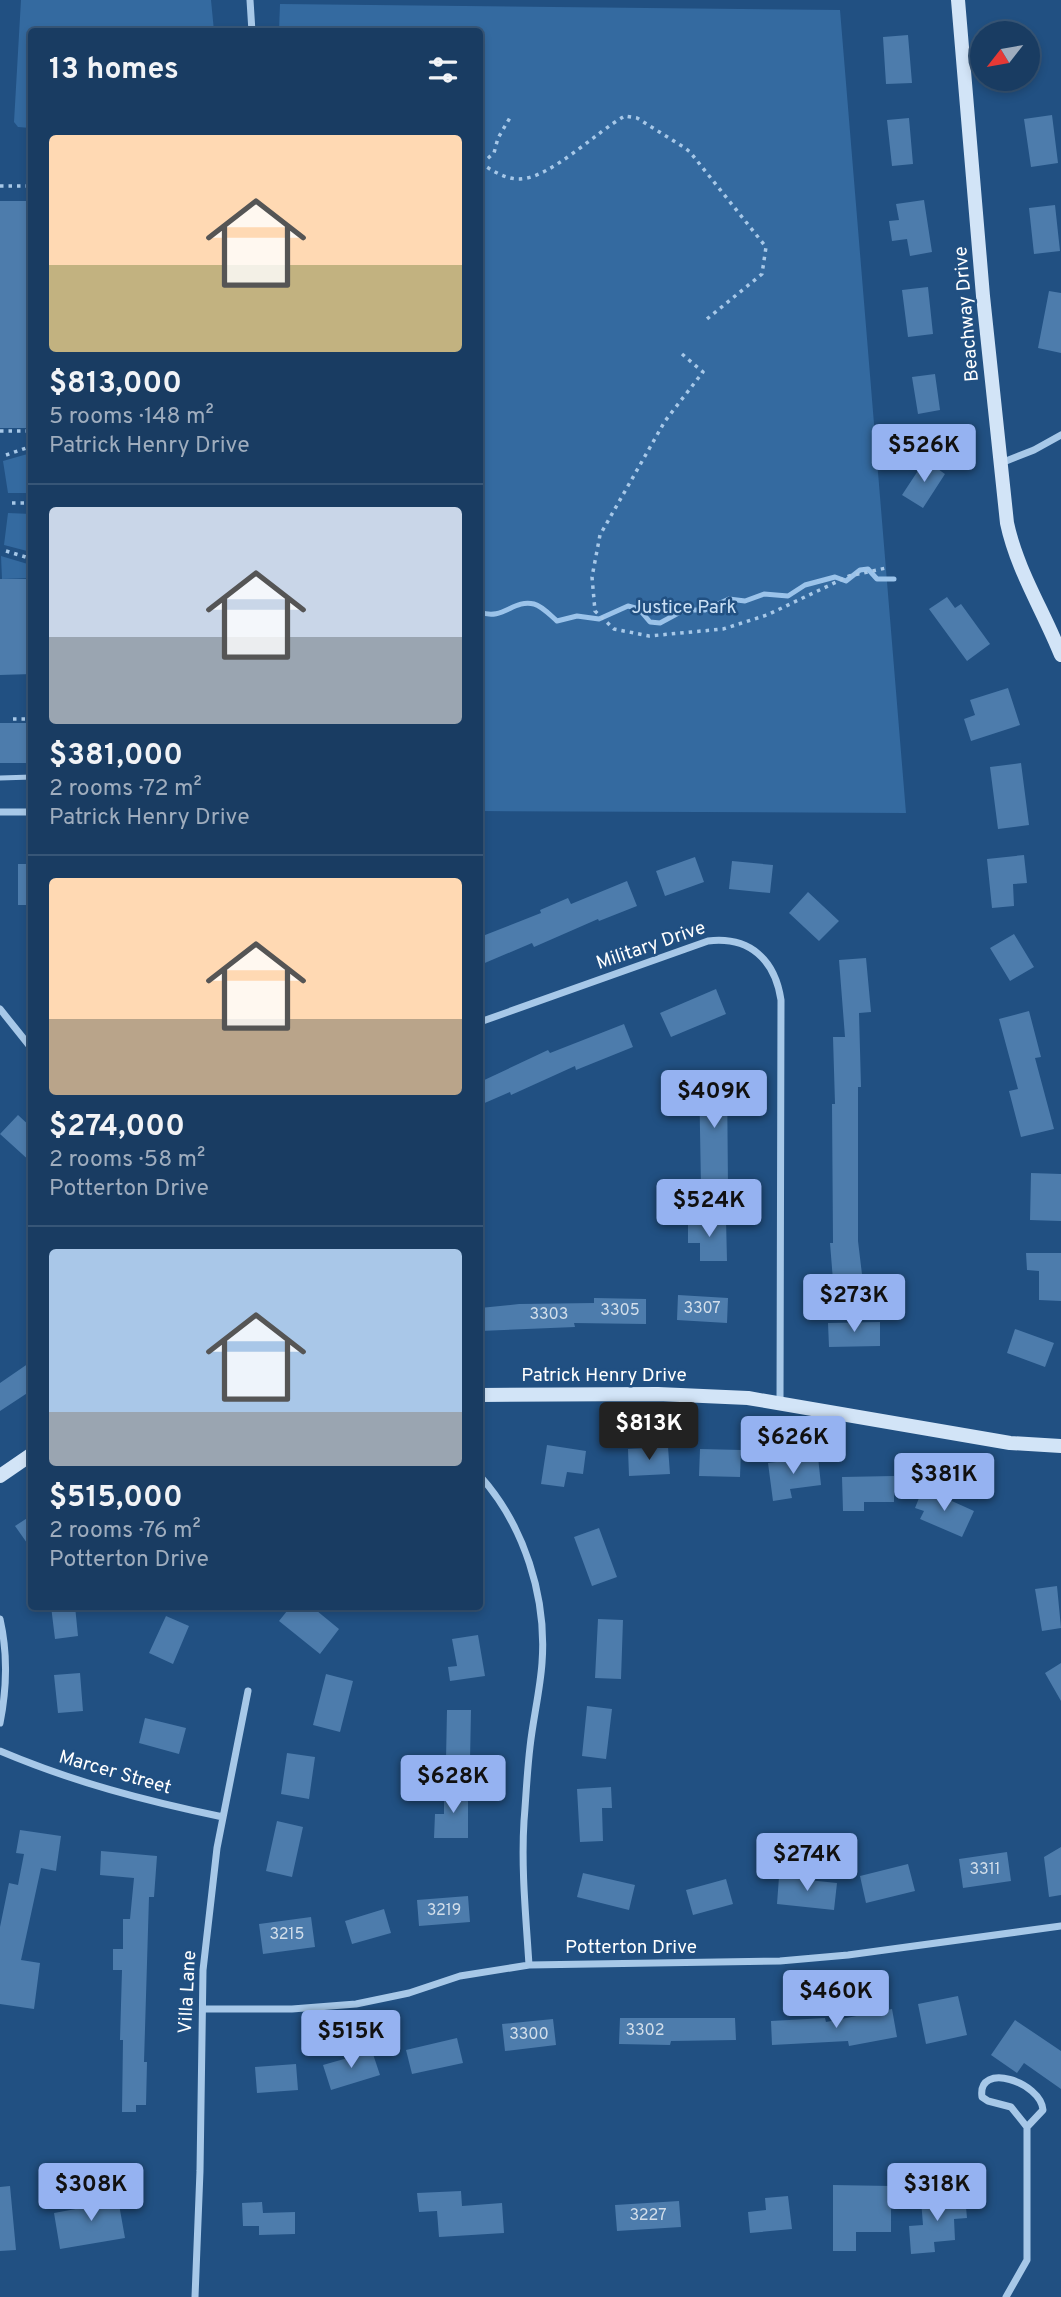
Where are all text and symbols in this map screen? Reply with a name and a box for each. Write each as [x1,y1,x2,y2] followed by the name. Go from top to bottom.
[970,21,1040,91] north arrow
[970,21,1040,91] map controls
[424,51,462,89] icon: filters
[49,52,179,89] text: 13 homes
[193,180,319,306] icon: home
[949,245,985,383] street label: Beachway Drive
[49,366,182,403] text: $813,000
[49,403,214,432] text: 5 rooms · 148 m²
[875,424,973,484] pin: $526K
[49,432,250,461] text: Patrick Henry Drive
[888,432,960,461] text: $526K
[193,552,319,678] icon: home
[632,596,736,620] park label: Justice Park
[49,738,183,775] text: $381,000
[49,775,202,804] text: 2 rooms · 72 m²
[49,804,250,833] text: Patrick Henry Drive
[593,916,709,976] street label: Military Drive
[193,923,319,1049] icon: home
[665,1070,763,1130] pin: $409K
[677,1078,751,1107] text: $409K
[49,1109,185,1146] text: $274,000
[49,1146,205,1175] text: 2 rooms · 58 m²
[49,1175,209,1204] text: Potterton Drive
[660,1180,758,1239] pin: $524K
[672,1187,746,1216] text: $524K
[805,1274,903,1334] pin: $273K
[819,1282,889,1311] text: $273K
[193,1294,319,1420] icon: home
[683,1299,721,1319] house number: 3307
[600,1301,640,1321] house number: 3305
[529,1305,569,1325] house number: 3303
[521,1364,687,1388] street label: Patrick Henry Drive
[600,1402,698,1462] pin: $813K
[615,1410,683,1439] text: $813K
[744,1416,842,1476] pin: $626K
[757,1424,829,1453] text: $626K
[895,1454,993,1513] pin: $381K
[910,1461,978,1490] text: $381K
[49,1480,183,1517] text: $515,000
[49,1517,201,1546] text: 2 rooms · 76 m²
[49,1546,209,1575] text: Potterton Drive
[56,1745,174,1801] street label: Marcer Street
[404,1756,502,1815] pin: $628K
[417,1763,489,1792] text: $628K
[758,1834,856,1893] pin: $274K
[772,1841,842,1870] text: $274K
[969,1860,1001,1880] house number: 3311
[427,1901,461,1921] house number: 3219
[269,1925,305,1945] house number: 3215
[565,1936,697,1960] street label: Potterton Drive
[174,1950,202,2034] street label: Villa Lane
[787,1970,885,2030] pin: $460K
[799,1978,873,2007] text: $460K
[302,2010,400,2070] pin: $515K
[317,2018,385,2047] text: $515K
[625,2021,665,2041] house number: 3302
[509,2025,549,2045] house number: 3300
[42,2164,140,2223] pin: $308K
[888,2164,986,2223] pin: $318K
[54,2171,128,2200] text: $308K
[903,2171,971,2200] text: $318K
[629,2206,667,2226] house number: 3227

